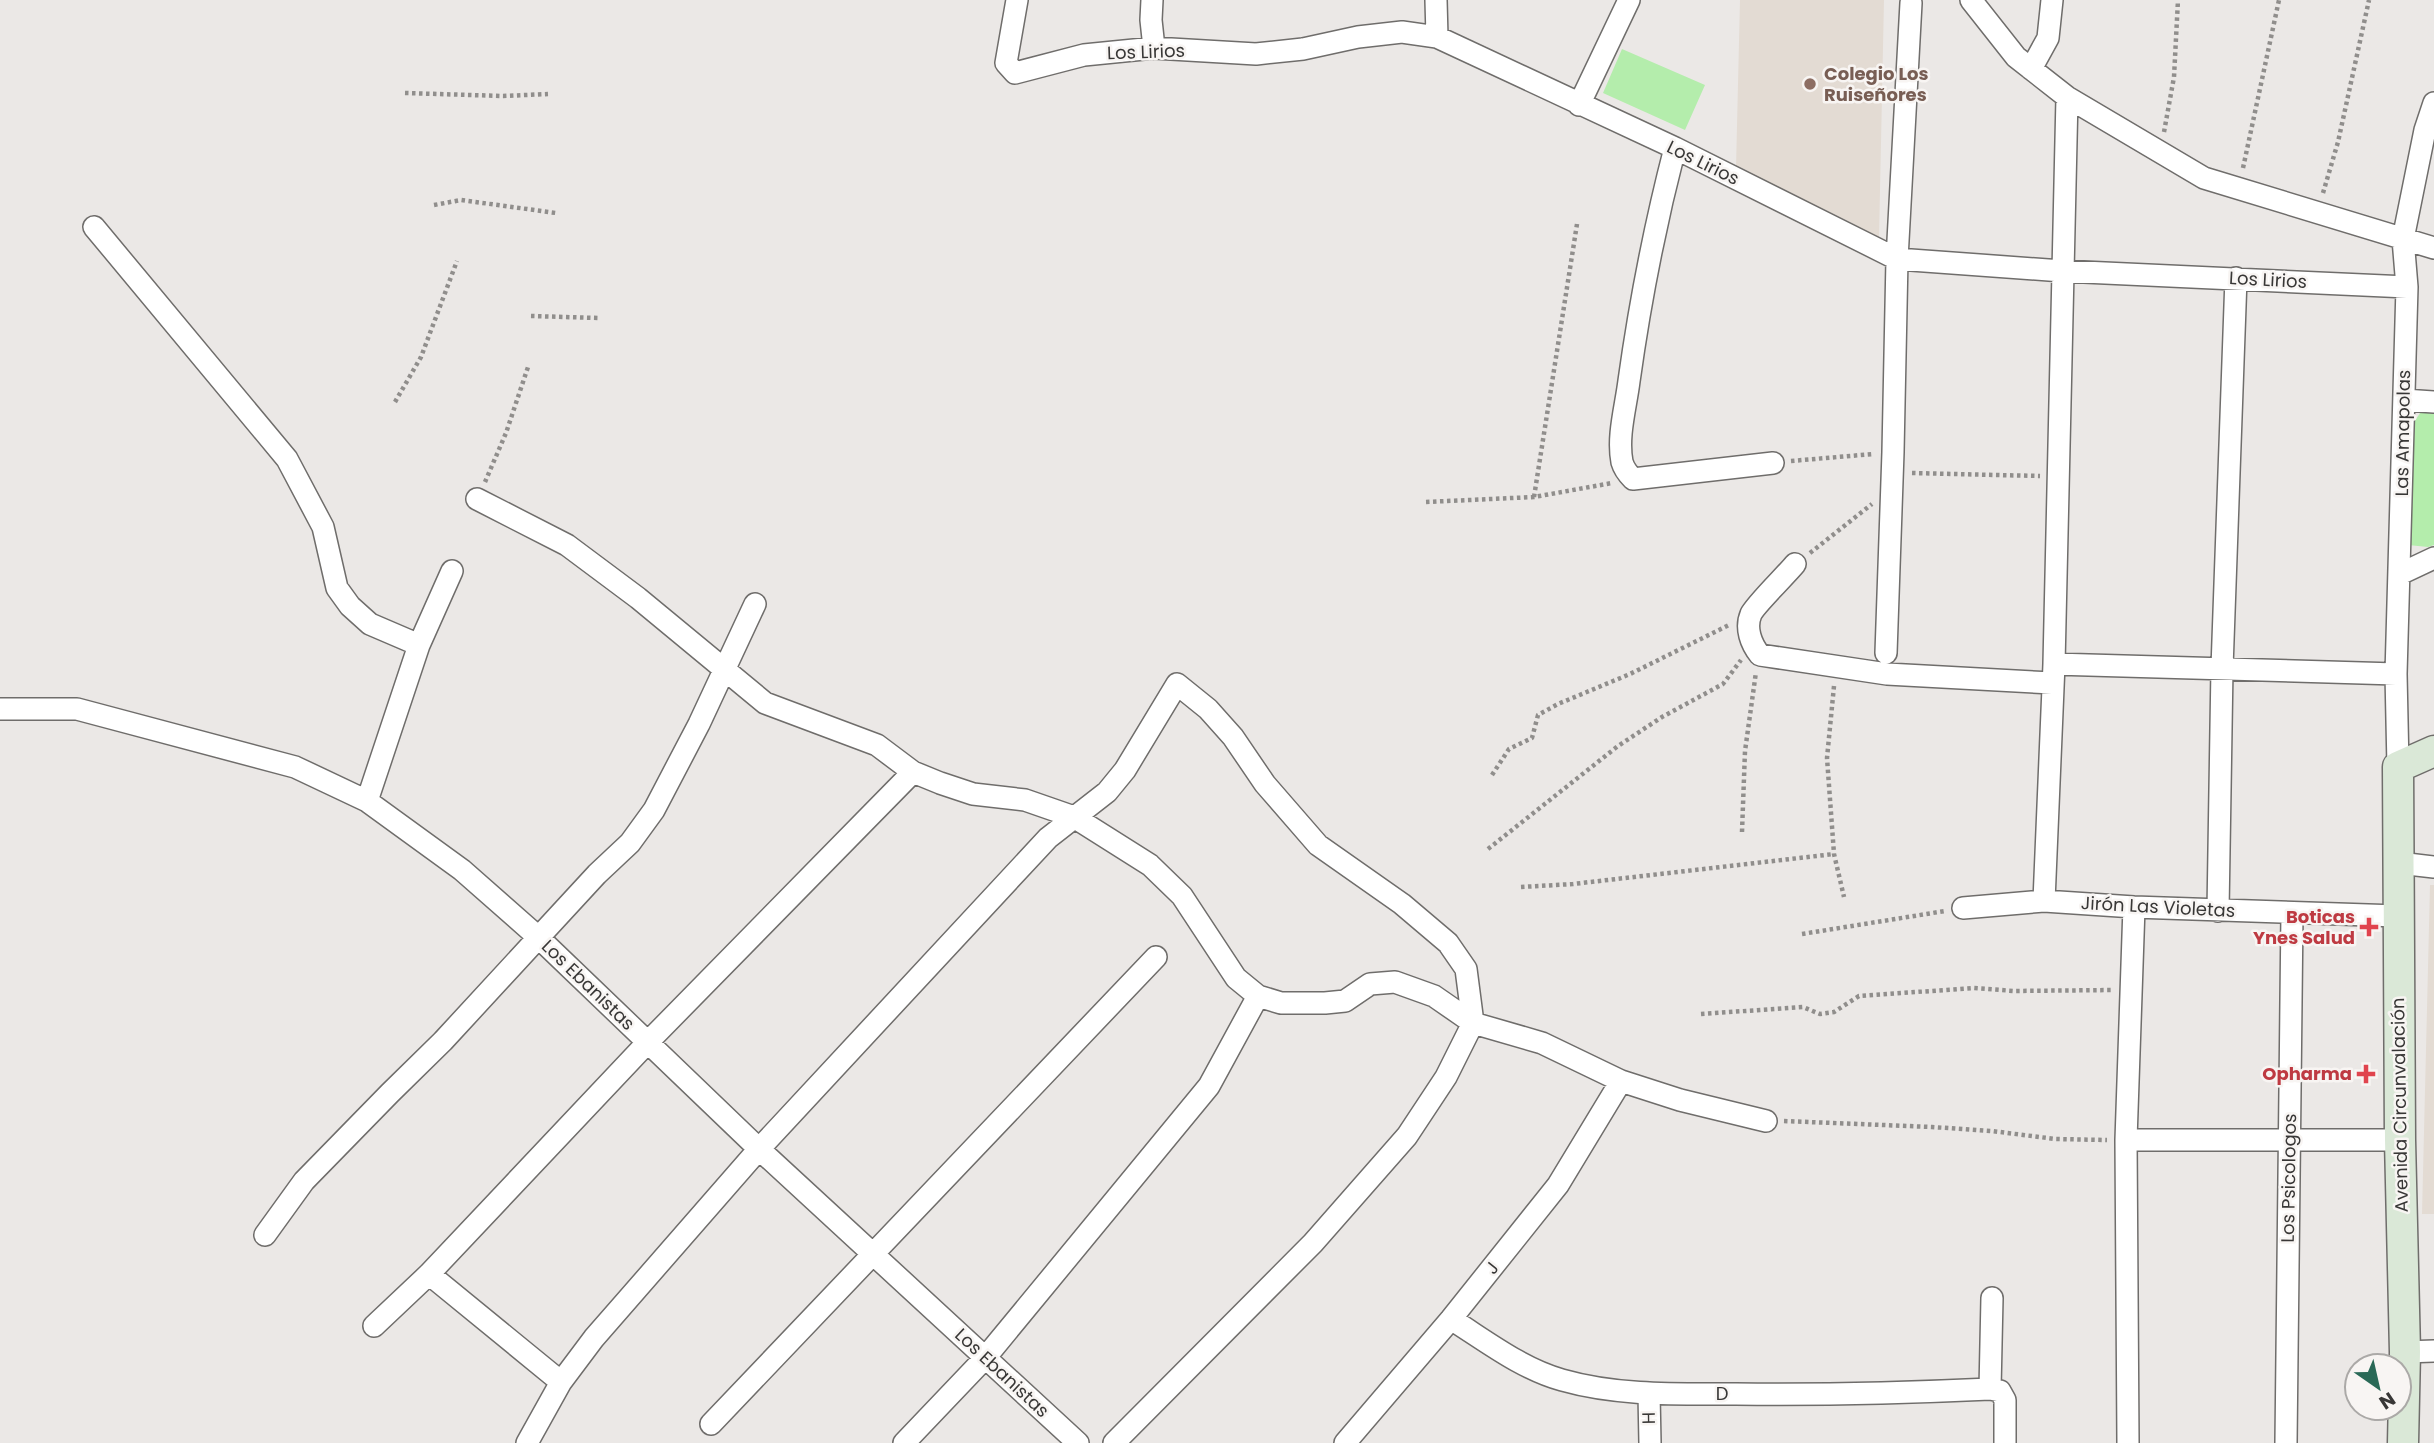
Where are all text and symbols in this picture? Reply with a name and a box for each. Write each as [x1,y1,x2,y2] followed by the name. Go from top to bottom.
[1107,38,1185,65] street label: Los Lirios
[1824,61,1929,107] place label: Colegio Los Ruiseñores
[1802,76,1818,92] marker: Colegio Los Ruiseñores
[1663,134,1744,191] street label: Los Lirios
[2229,265,2308,294] street label: Los Lirios
[2389,369,2416,497] street label: Las Amapolas
[2080,890,2236,923] street label: Jirón Las Violetas
[2253,904,2355,950] place label: Boticas Ynes Salud
[2361,919,2377,935] marker: Boticas Ynes Salud
[536,934,640,1035] street label: Los Ebanistas
[2385,997,2414,1213] street label: Avenida Circunvalación
[2262,1061,2352,1086] place label: Opharma
[2358,1066,2374,1082] marker: Opharma
[2275,1113,2302,1243] street label: Los Psicologos
[1479,1256,1504,1279] street label: J
[950,1322,1055,1423] street label: Los Ebanistas
[2343,1352,2413,1422] north arrow
[1716,1381,1728,1406] street label: D
[2374,1385,2401,1416] text: N
[1636,1412,1661,1424] street label: H

